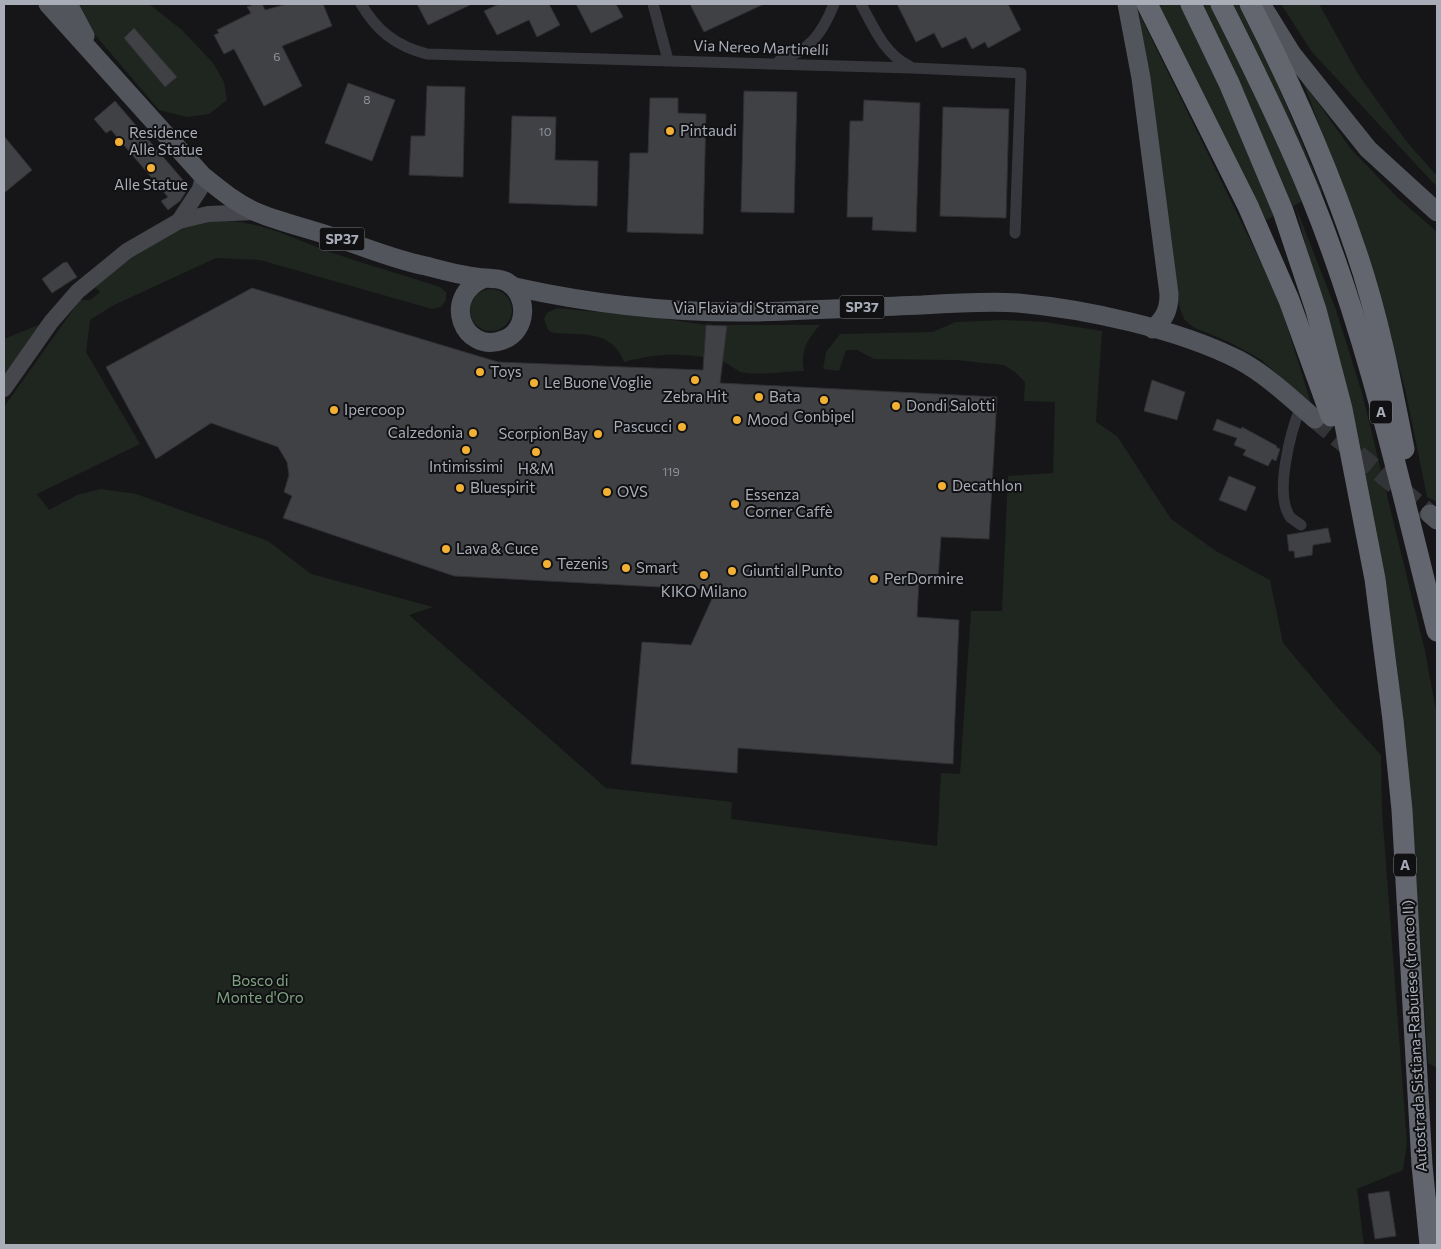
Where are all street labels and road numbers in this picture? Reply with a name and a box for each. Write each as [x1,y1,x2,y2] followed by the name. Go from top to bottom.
[693,36,829,58] street label: Via Nereo Martinelli
[320,228,364,250] road number: SP37
[840,296,884,318] road number: SP37
[673,298,819,316] street label: Via Flavia di Stramare
[1370,401,1392,424] road number: A
[1394,854,1416,876] road number: A
[1398,900,1430,1172] street label: Autostrada Sistiana-Rabuiese (tronco II)

